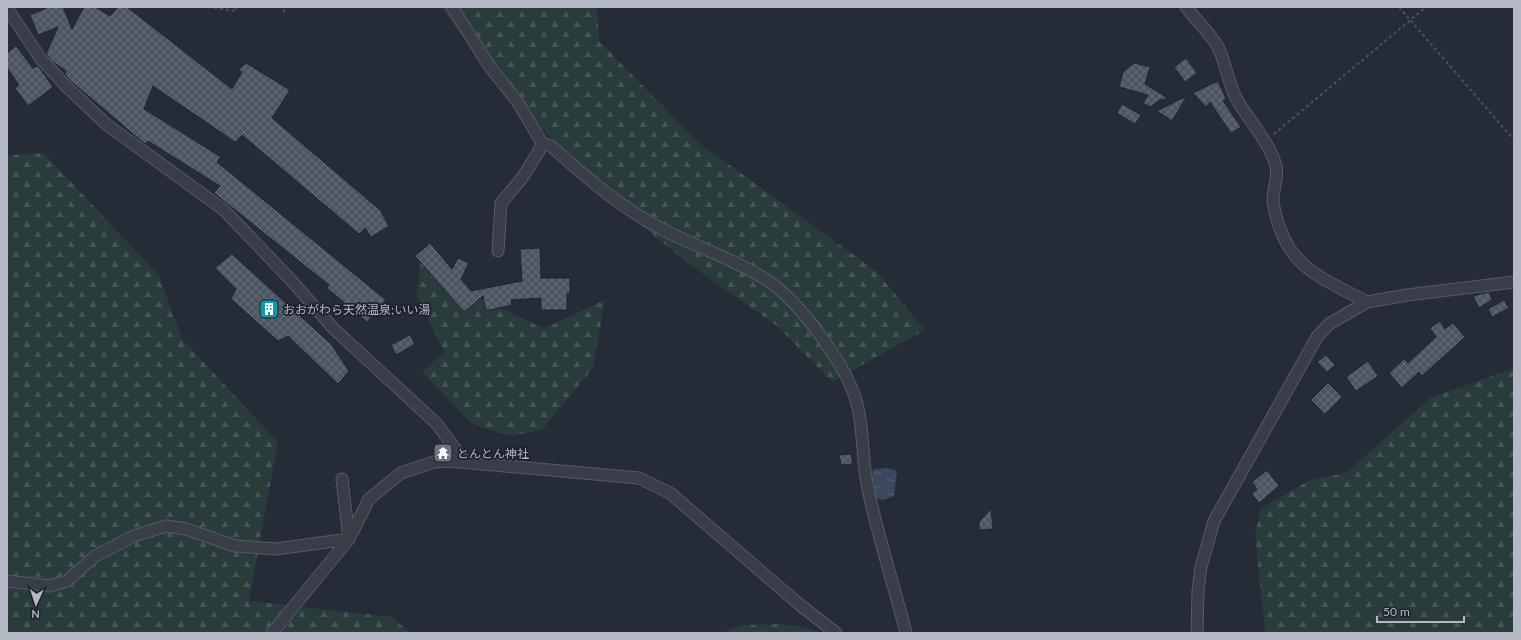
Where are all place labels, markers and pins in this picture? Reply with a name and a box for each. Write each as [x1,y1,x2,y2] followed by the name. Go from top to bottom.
[258,298,280,320] building icon: おおがわら天然温泉;いい湯
[283,302,430,317] place label: おおがわら天然温泉;いい湯
[432,442,454,464] temple icon: とんとん神社
[457,446,529,461] place label: とんとん神社

